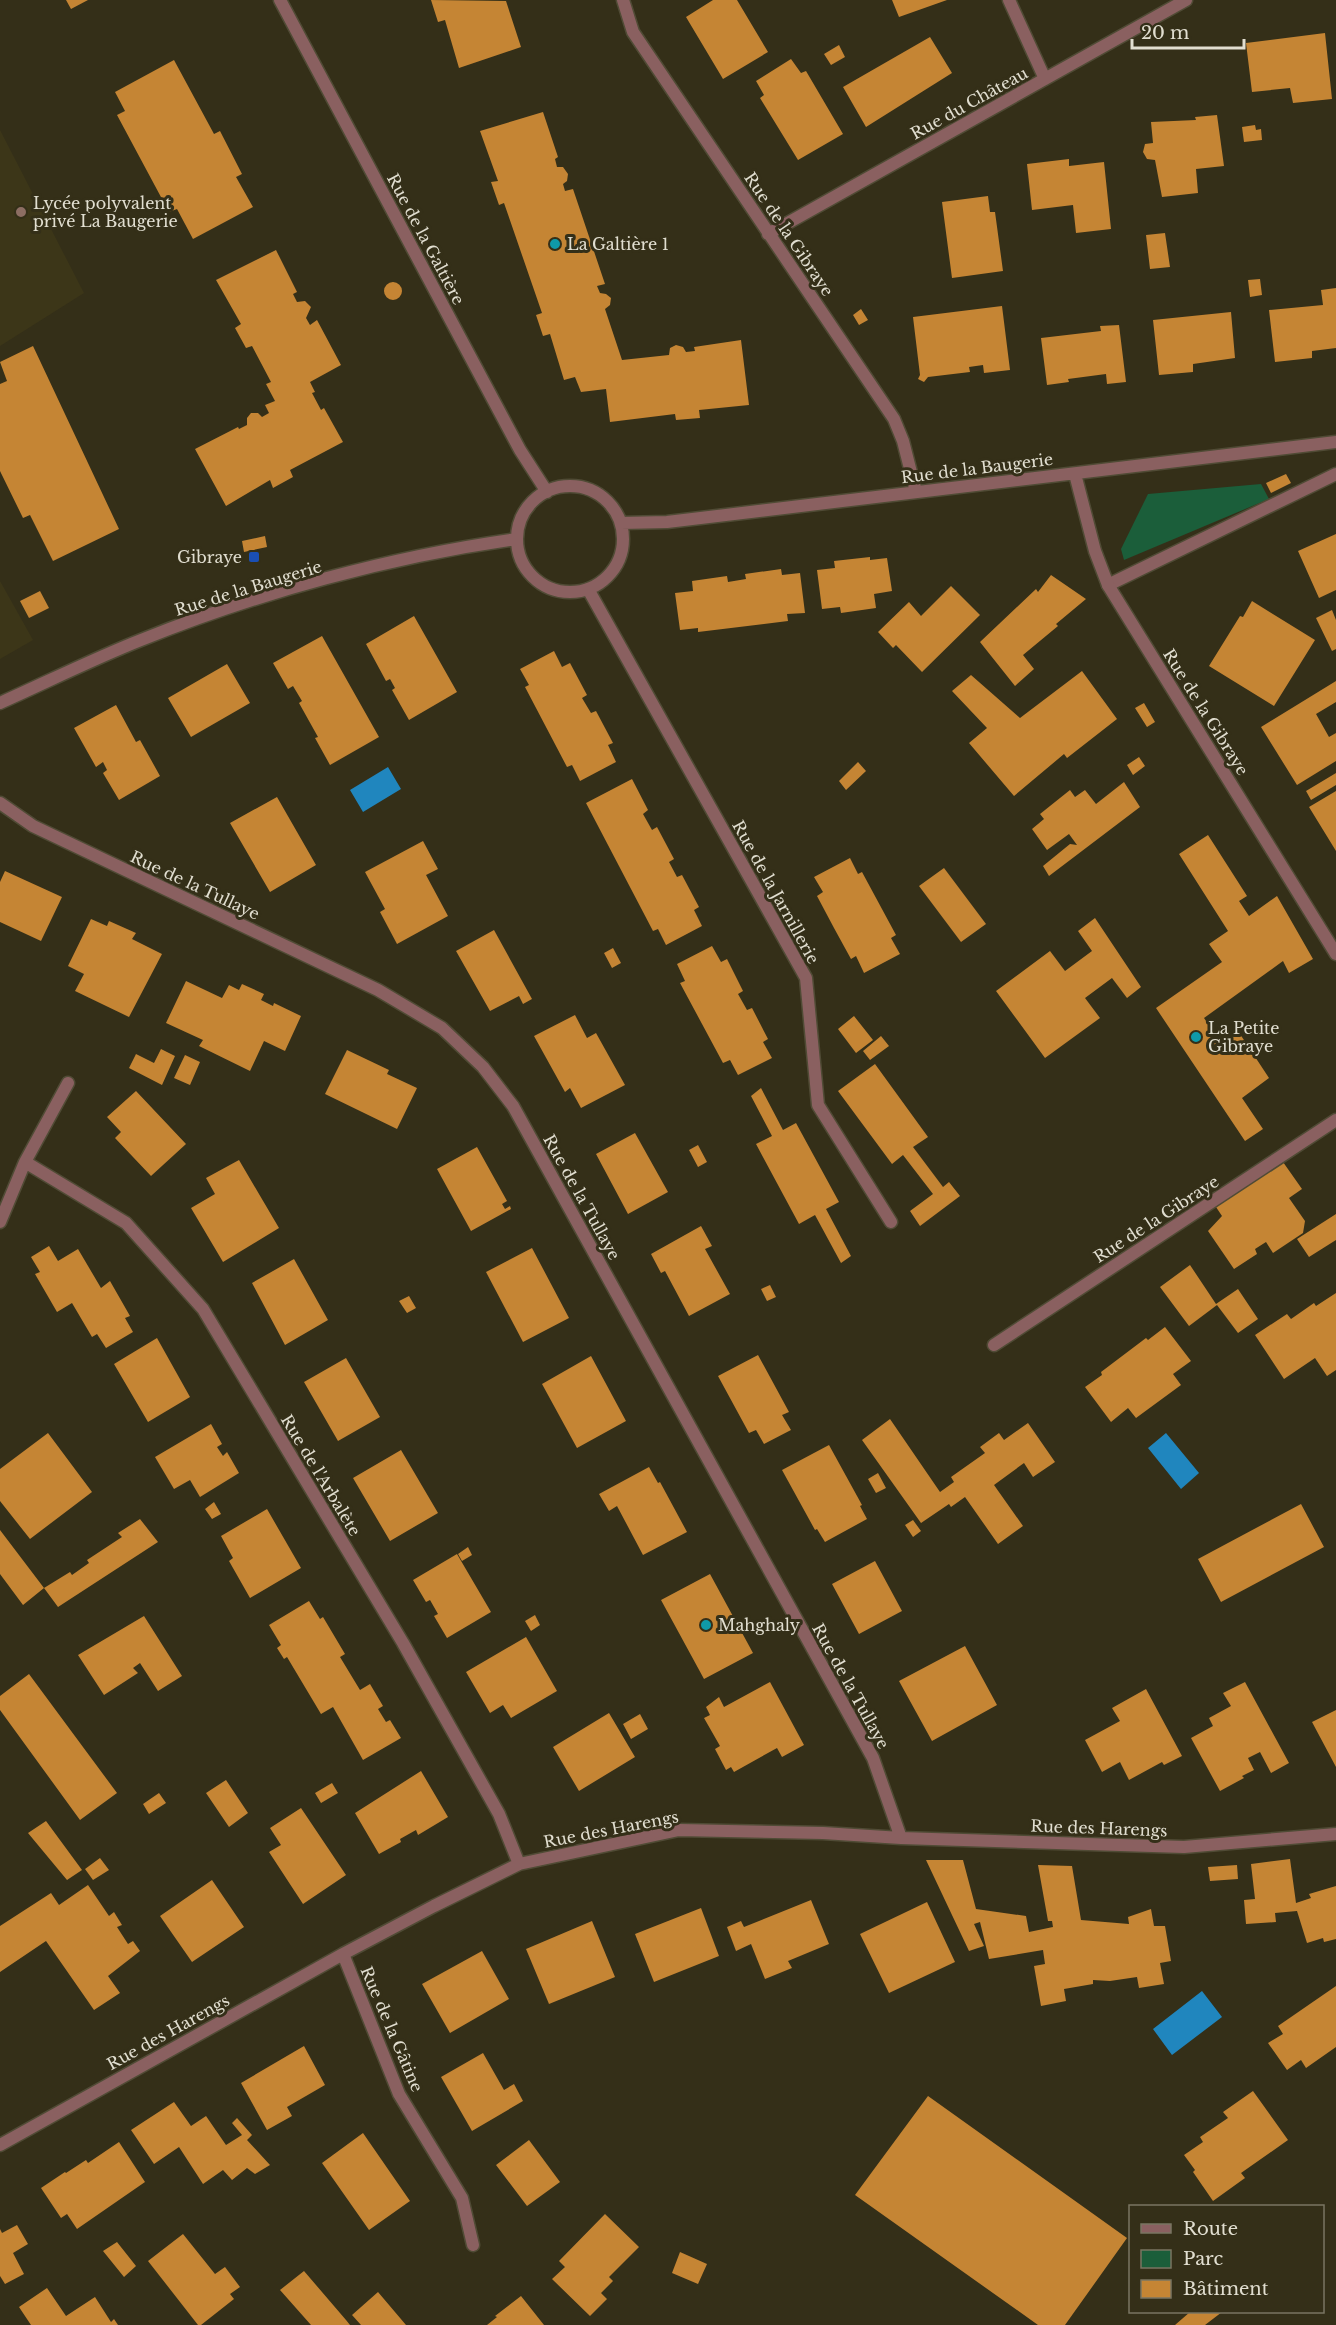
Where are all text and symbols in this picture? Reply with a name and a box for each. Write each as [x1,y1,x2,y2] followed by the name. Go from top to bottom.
[1132,12,1244,50] scale bar
[1141,22,1189,44] text: 20 m
[907,62,1031,143] street label: Rue du Château
[740,168,838,300] street label: Rue de la Gibraye
[383,170,469,308] street label: Rue de la Galtière
[33,193,178,231] place label: Lycée polyvalent privé La Baugerie
[14,205,28,219] marker: Lycée polyvalent privé La Baugerie
[567,234,669,254] place label: La Galtière 1
[548,237,562,251] marker: La Galtière 1
[900,449,1054,487] street label: Rue de la Baugerie
[177,547,242,567] place label: Gibraye
[247,550,261,564] marker: Gibraye
[172,556,324,620] street label: Rue de la Baugerie
[1159,645,1253,779] street label: Rue de la Gibraye
[728,817,824,967] street label: Rue de la Jarnillerie
[127,846,263,924] street label: Rue de la Tullaye
[1208,1018,1279,1056] place label: La Petite Gibraye
[1189,1030,1203,1044] marker: La Petite Gibraye
[539,1131,625,1263] street label: Rue de la Tullaye
[1090,1171,1222,1267] street label: Rue de la Gibraye
[277,1411,365,1539] street label: Rue de l'Arbalète
[718,1615,801,1635] place label: Mahghaly
[699,1618,713,1632] marker: Mahghaly
[808,1620,894,1752] street label: Rue de la Tullaye
[542,1806,680,1852] street label: Rue des Harengs
[1030,1816,1168,1840] street label: Rue des Harengs
[356,1963,428,2095] street label: Rue de la Gâtine
[103,1990,233,2074] street label: Rue des Harengs
[1129,2205,1324,2313] legend
[1183,2218,1238,2240] text: Route
[1183,2248,1224,2270] text: Parc
[1183,2278,1269,2300] text: Bâtiment

